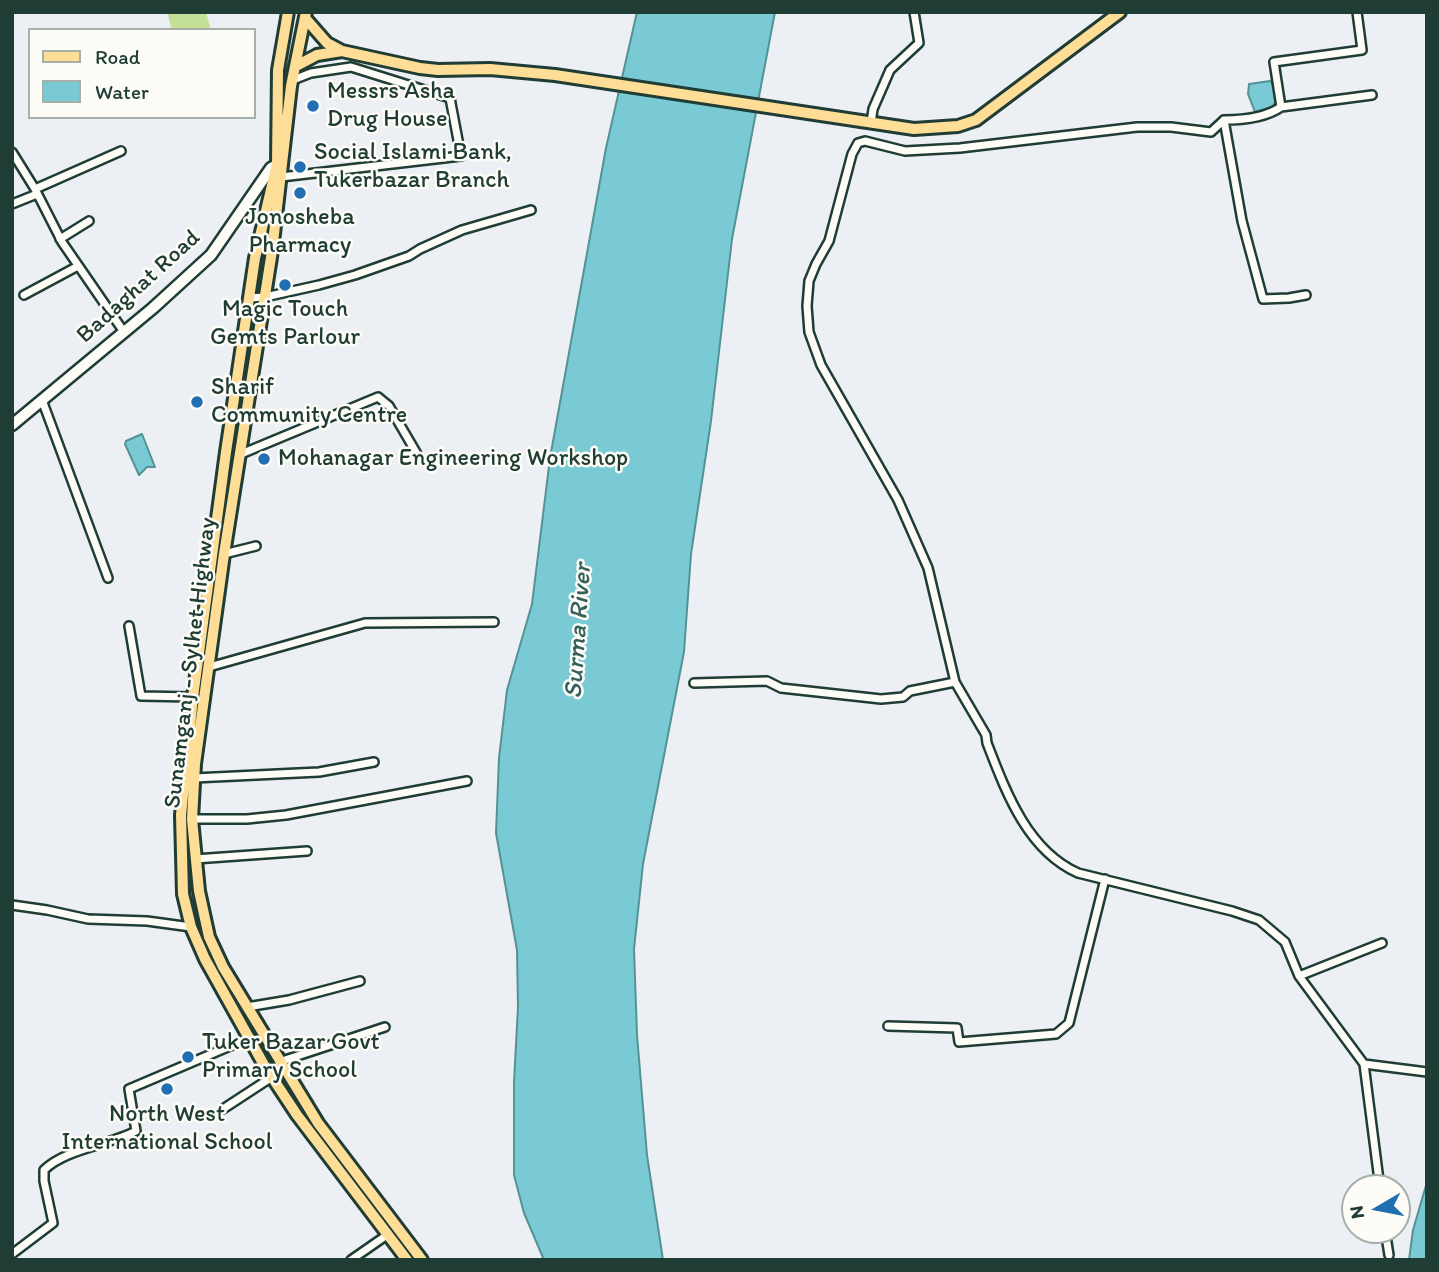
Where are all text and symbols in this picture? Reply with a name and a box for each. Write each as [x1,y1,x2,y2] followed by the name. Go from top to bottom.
[28,28,256,119] legend
[95,44,140,69] text: Road
[327,78,455,134] place label: Messrs Asha Drug House
[95,79,149,104] text: Water
[305,98,321,114] marker: Messrs Asha Drug House
[314,139,512,195] place label: Social Islami Bank, Tukerbazar Branch
[292,159,308,175] marker: Social Islami Bank, Tukerbazar Branch
[292,185,308,201] marker: Jonosheba Pharmacy
[245,204,355,260] place label: Jonosheba Pharmacy
[71,224,207,350] street label: Badaghat Road
[277,277,293,293] marker: Magic Touch Gemts Parlour
[210,296,360,352] place label: Magic Touch Gemts Parlour
[211,374,407,430] place label: Sharif Community Centre
[189,394,205,410] marker: Sharif Community Centre
[278,445,628,473] place label: Mohanagar Engineering Workshop
[256,451,272,467] marker: Mohanagar Engineering Workshop
[159,516,223,810] street label: Sunamganj - Sylhet Highway
[559,562,599,700] water label: Surma River
[202,1029,380,1085] place label: Tuker Bazar Govt Primary School
[180,1049,196,1065] marker: Tuker Bazar Govt Primary School
[159,1081,175,1097] marker: North West International School
[61,1101,273,1157] place label: North West International School
[1341,1174,1411,1244] north arrow
[1344,1204,1369,1221] text: N

